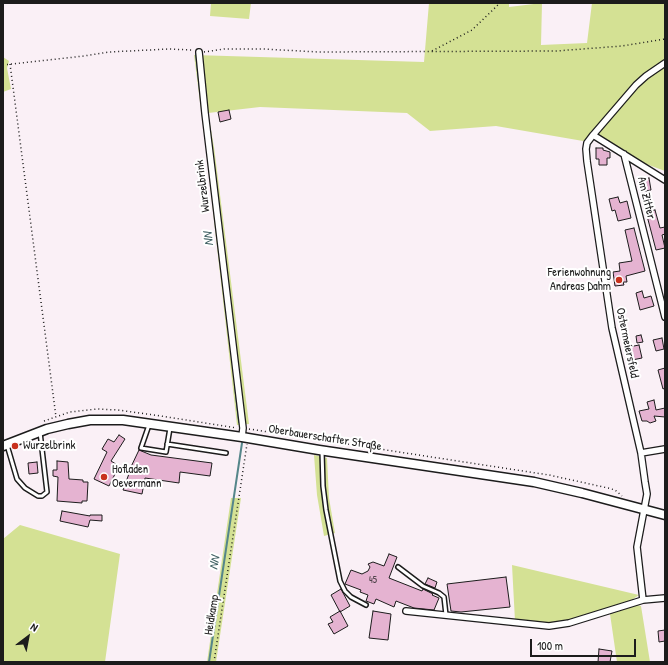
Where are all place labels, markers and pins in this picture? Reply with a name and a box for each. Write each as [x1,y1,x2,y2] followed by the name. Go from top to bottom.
[548,266,611,294] place label: Ferienwohnung Andreas Dahm
[614,275,624,285] marker: Ferienwohnung Andreas Dahm
[23,439,76,453] place label: Wurzelbrink
[10,441,20,451] marker: Wurzelbrink
[112,463,161,491] place label: Hofladen Oevermann
[99,472,109,482] marker: Hofladen Oevermann

